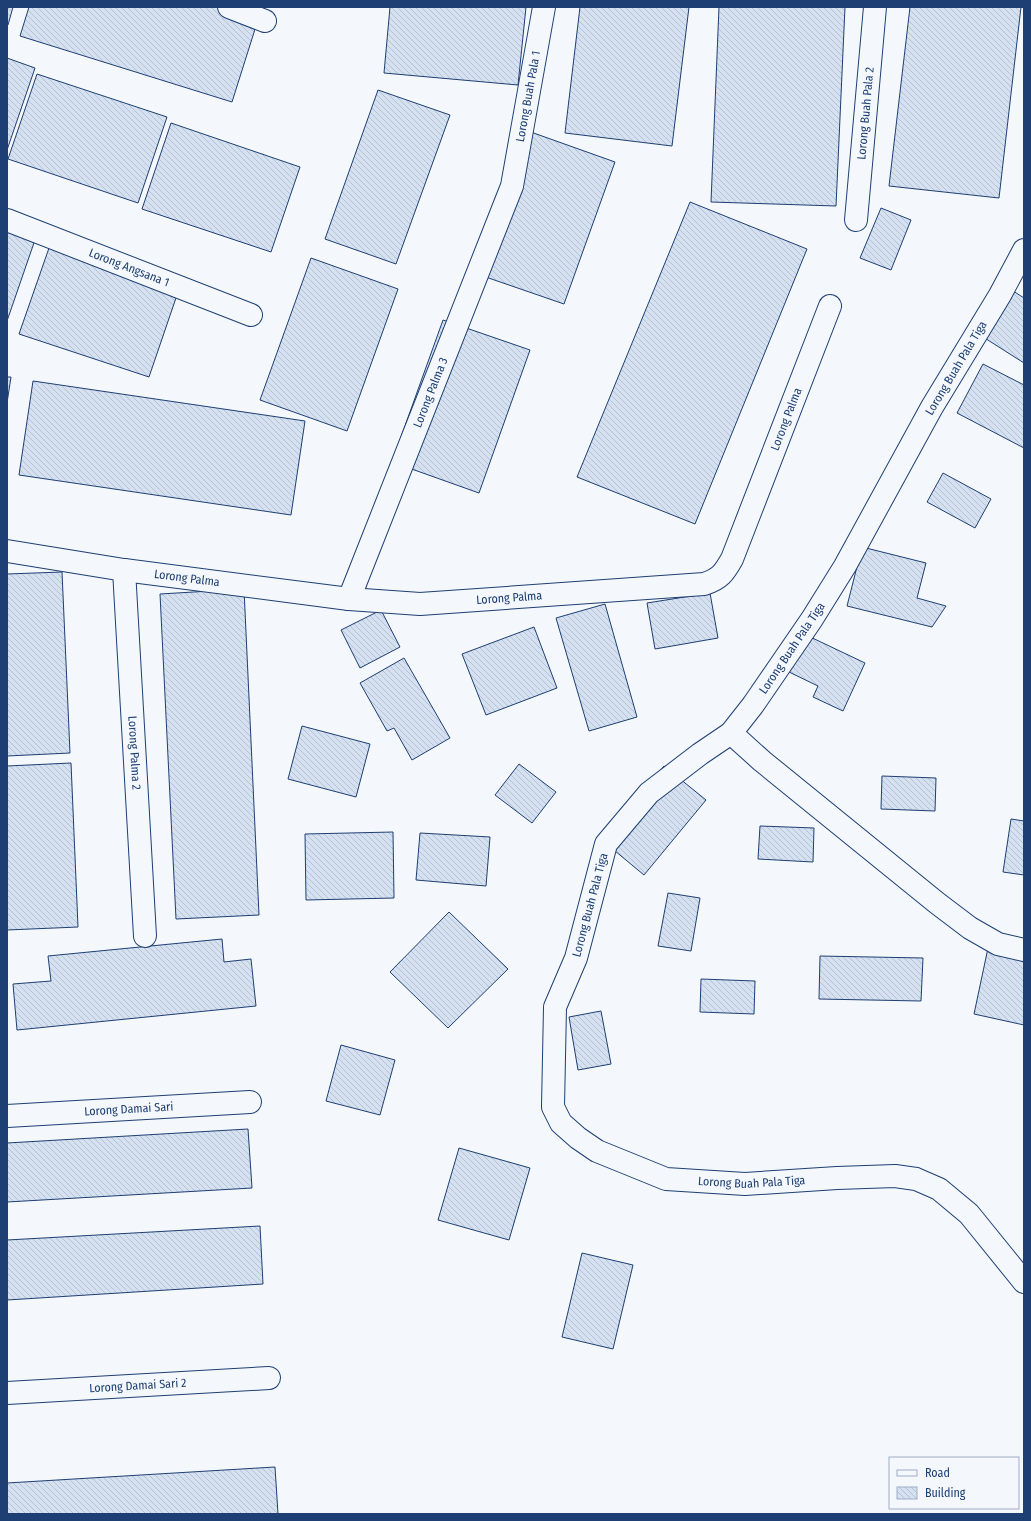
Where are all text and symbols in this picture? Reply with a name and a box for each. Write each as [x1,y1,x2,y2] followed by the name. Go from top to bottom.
[513,50,543,143] street label: Lorong Buah Pala 1
[854,67,877,160] street label: Lorong Buah Pala 2
[87,246,171,290] street label: Lorong Angsana 1
[922,318,990,418] street label: Lorong Buah Pala Tiga
[410,355,451,430] street label: Lorong Palma 3
[768,386,805,453] street label: Lorong Palma
[153,567,221,589] street label: Lorong Palma
[476,588,543,607] street label: Lorong Palma
[756,600,828,696] street label: Lorong Buah Pala Tiga
[125,715,144,790] street label: Lorong Palma 2
[569,851,611,959] street label: Lorong Buah Pala Tiga
[84,1099,174,1119] street label: Lorong Damai Sari
[698,1173,806,1191] street label: Lorong Buah Pala Tiga
[89,1376,187,1395] street label: Lorong Damai Sari 2
[889,1457,1019,1509] legend
[925,1466,950,1480] text: Road
[925,1486,966,1500] text: Building

